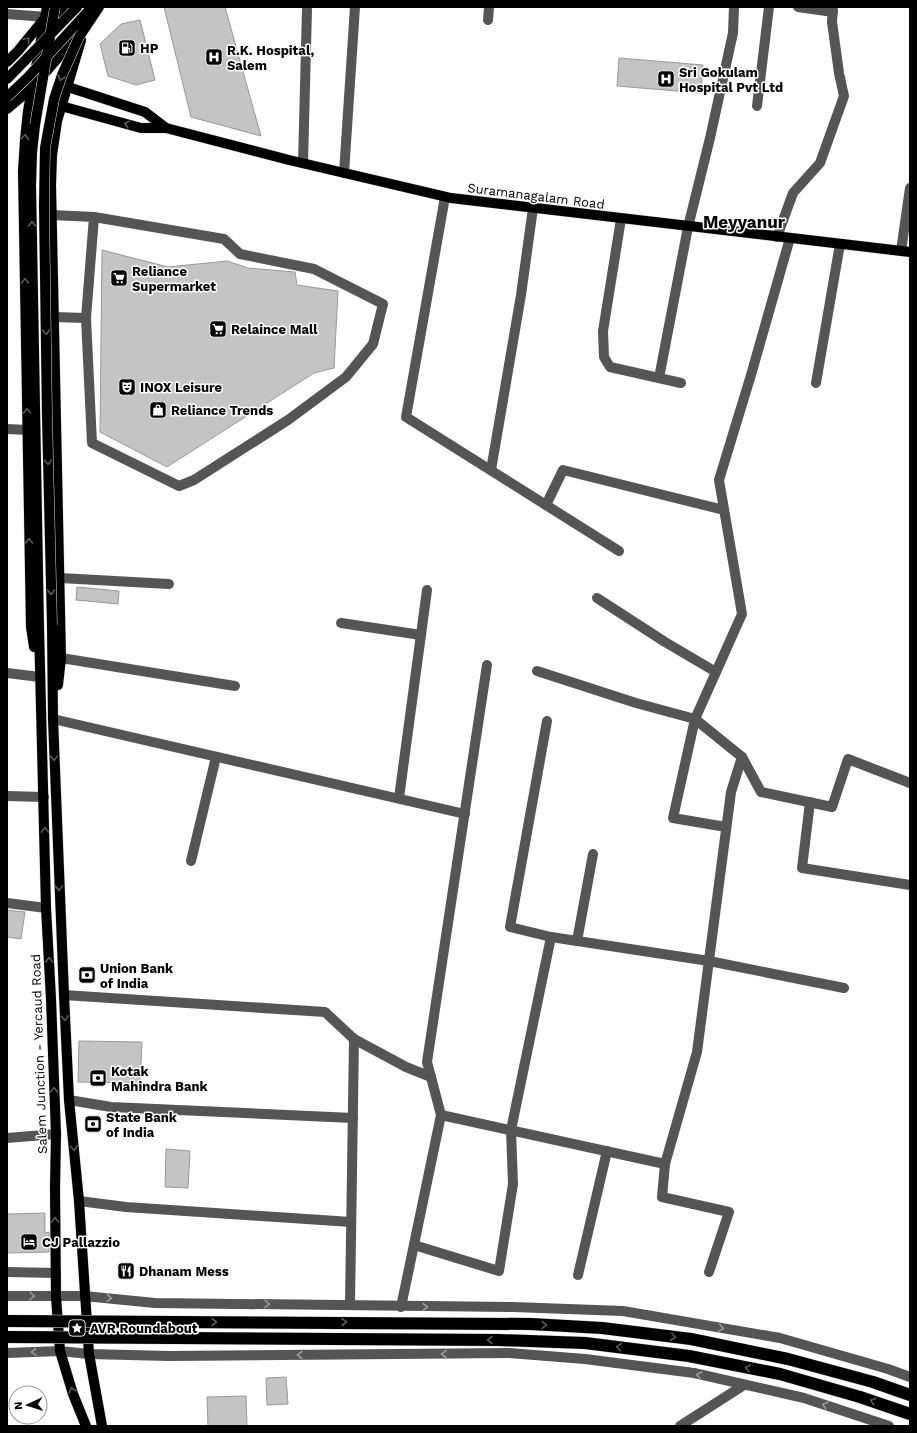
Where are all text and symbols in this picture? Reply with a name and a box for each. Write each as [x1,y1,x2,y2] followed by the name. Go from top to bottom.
[23,37,30,44] one-way arrow
[117,38,137,58] fuel station icon: HP
[140,41,159,56] place label: HP
[227,43,314,73] place label: R.K. Hospital, Salem
[204,47,224,67] hospital icon: R.K. Hospital, Salem
[679,65,783,95] place label: Sri Gokulam Hospital Pvt Ltd
[656,69,676,89] hospital icon: Sri Gokulam Hospital Pvt Ltd
[57,74,66,81] one-way arrow
[124,120,131,129] one-way arrow
[21,134,30,140] one-way arrow
[467,180,605,212] street label: Suramanagalam Road
[703,212,786,232] district label: Meyyanur
[28,221,36,227] one-way arrow
[132,264,216,294] place label: Reliance Supermarket
[109,268,129,288] supermarket icon: Reliance Supermarket
[21,278,29,284] one-way arrow
[208,319,228,339] supermarket icon: Relaince Mall
[231,322,318,337] place label: Relaince Mall
[42,329,50,335] one-way arrow
[117,377,137,397] theatre icon: INOX Leisure
[140,380,222,395] place label: INOX Leisure
[148,400,168,420] shop icon: Reliance Trends
[171,403,273,418] place label: Reliance Trends
[23,408,31,414] one-way arrow
[44,459,52,465] one-way arrow
[25,538,33,544] one-way arrow
[47,589,55,595] one-way arrow
[50,755,59,761] one-way arrow
[41,827,49,833] one-way arrow
[55,885,64,891] one-way arrow
[28,954,50,1154] street label: Salem Junction - Yercaud Road
[45,957,54,963] one-way arrow
[100,961,174,991] place label: Union Bank of India
[77,965,97,985] bank icon: Union Bank of India
[60,1015,69,1021] one-way arrow
[111,1064,209,1094] place label: Kotak Mahindra Bank
[88,1068,108,1088] bank icon: Kotak Mahindra Bank
[50,1087,58,1093] one-way arrow
[106,1110,178,1140] place label: State Bank of India
[83,1114,103,1134] bank icon: State Bank of India
[69,1145,78,1151] one-way arrow
[51,1217,59,1223] one-way arrow
[19,1232,39,1252] hotel icon: CJ Pallazzio
[42,1235,120,1250] place label: CJ Pallazzio
[116,1261,136,1281] restaurant icon: Dhanam Mess
[139,1264,229,1279] place label: Dhanam Mess
[29,1292,35,1300] one-way arrow
[106,1294,112,1303] one-way arrow
[264,1300,270,1308] one-way arrow
[422,1303,428,1311] one-way arrow
[67,1318,87,1338] place icon: AVR Roundabout
[211,1318,217,1326] one-way arrow
[341,1318,347,1326] one-way arrow
[541,1320,547,1329] one-way arrow
[90,1321,198,1336] place label: AVR Roundabout
[718,1324,724,1332] one-way arrow
[670,1332,676,1341] one-way arrow
[487,1336,493,1344] one-way arrow
[616,1343,622,1352] one-way arrow
[31,1348,37,1357] one-way arrow
[441,1350,447,1358] one-way arrow
[297,1351,303,1359] one-way arrow
[745,1364,751,1372] one-way arrow
[696,1371,702,1379] one-way arrow
[8,1385,48,1425] north arrow
[68,1386,77,1393] one-way arrow
[870,1398,877,1406] one-way arrow
[12,1401,25,1410] text: N
[822,1401,829,1410] one-way arrow

